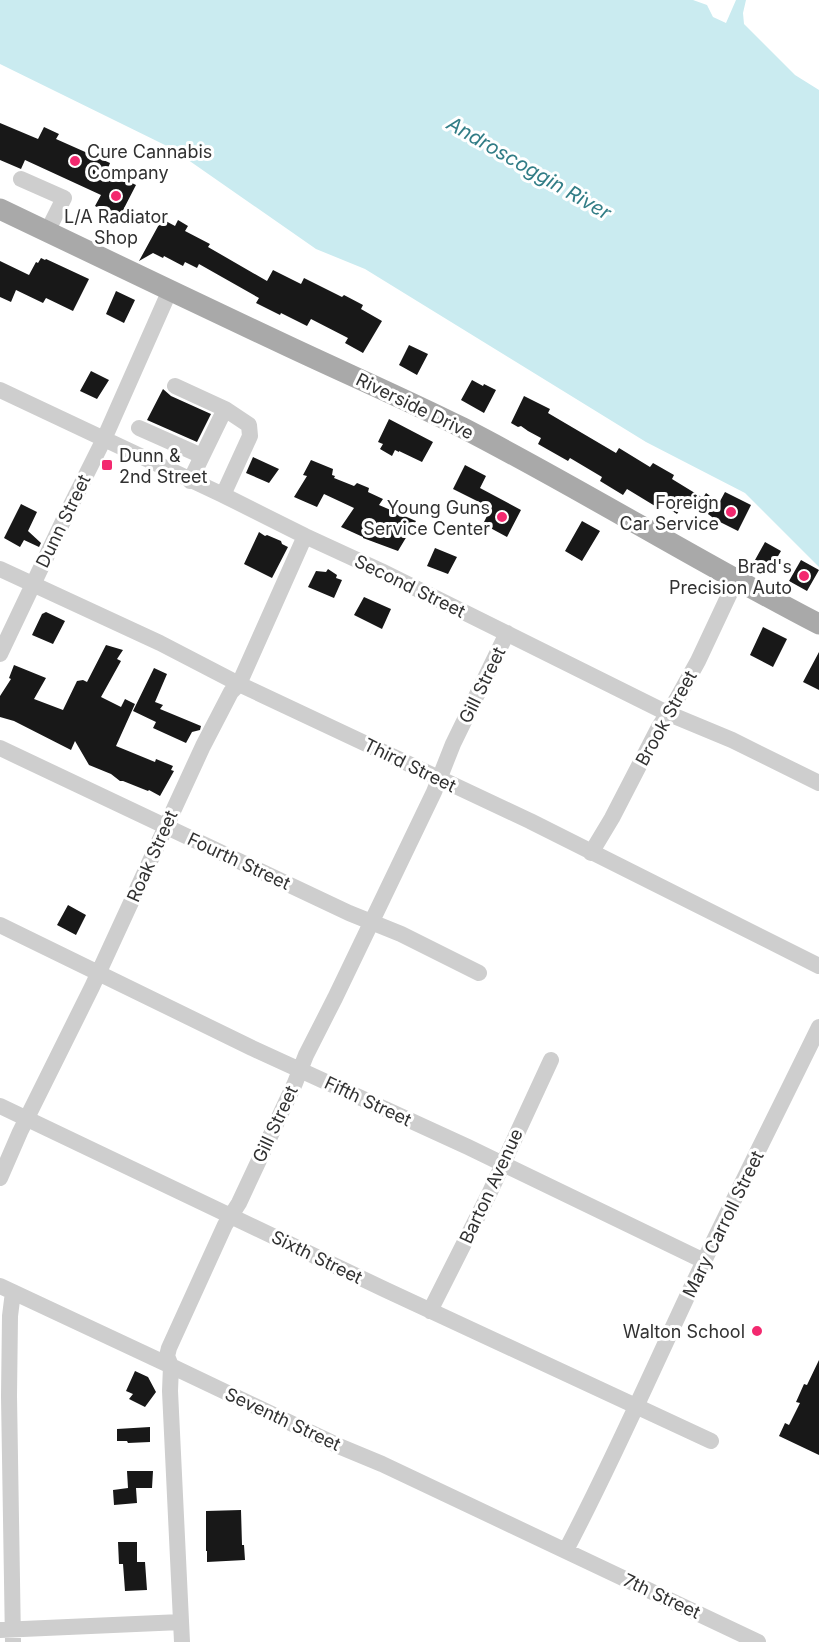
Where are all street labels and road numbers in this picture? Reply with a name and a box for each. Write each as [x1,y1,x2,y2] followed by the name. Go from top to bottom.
[353,368,477,444] street label: Riverside Drive
[31,471,95,571] street label: Dunn Street
[351,550,469,622] street label: Second Street
[455,643,510,727] street label: Gill Street
[631,667,701,769] street label: Brook Street
[360,734,460,796] street label: Third Street
[122,807,182,905] street label: Roak Street
[184,828,294,894] street label: Fourth Street
[321,1072,415,1130] street label: Fifth Street
[248,1082,302,1166] street label: Gill Street
[455,1125,527,1247] street label: Barton Avenue
[678,1147,768,1301] street label: Mary Carroll Street
[268,1226,366,1288] street label: Sixth Street
[222,1383,344,1455] street label: Seventh Street
[620,1569,704,1623] street label: 7th Street

